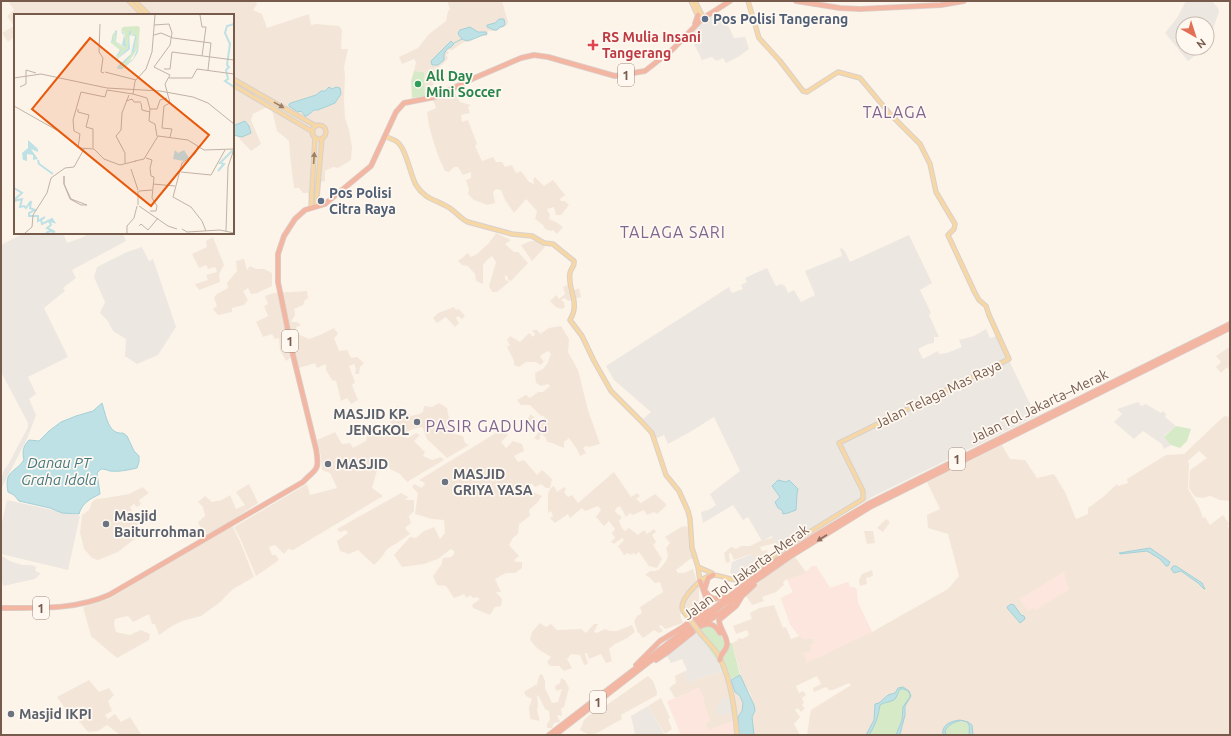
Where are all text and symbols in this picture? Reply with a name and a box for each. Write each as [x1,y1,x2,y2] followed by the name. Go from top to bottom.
[713,11,848,27] place label: Pos Polisi Tangerang
[14,14,234,234] inset map
[700,14,710,24] marker: Pos Polisi Tangerang
[1175,16,1215,56] north arrow
[602,29,701,61] place label: RS Mulia Insani Tangerang
[1194,37,1208,51] text: N
[587,39,599,51] marker: RS Mulia Insani Tangerang
[618,64,634,86] road number: 1
[426,68,501,100] place label: All Day Mini Soccer
[413,79,423,89] marker: All Day Mini Soccer
[273,102,285,109] one-way arrow
[863,103,927,121] district label: TALAGA
[310,152,317,164] one-way arrow
[329,185,396,217] place label: Pos Polisi Citra Raya
[316,196,326,206] marker: Pos Polisi Citra Raya
[620,223,726,241] district label: TALAGA SARI
[282,330,298,352] road number: 1
[872,356,1004,432] street label: Jalan Telaga Mas Raya
[968,366,1110,446] street label: Jalan Tol Jakarta–Merak
[333,406,409,438] place label: MASJID KP. JENGKOL
[412,417,422,427] marker: MASJID KP. JENGKOL
[426,417,548,435] district label: PASIR GADUNG
[949,448,965,470] road number: 1
[21,454,97,488] water label: Danau PT Graha Idola
[336,456,388,472] place label: MASJID
[323,459,333,469] marker: MASJID
[453,466,533,498] place label: MASJID GRIYA YASA
[440,477,450,487] marker: MASJID GRIYA YASA
[114,508,205,540] place label: Masjid Baiturrohman
[101,519,111,529] marker: Masjid Baiturrohman
[680,521,812,623] street label: Jalan Tol Jakarta–Merak
[816,534,828,541] one-way arrow
[33,597,49,619] road number: 1
[590,691,606,713] road number: 1
[19,706,92,722] place label: Masjid IKPI
[6,709,16,719] marker: Masjid IKPI

